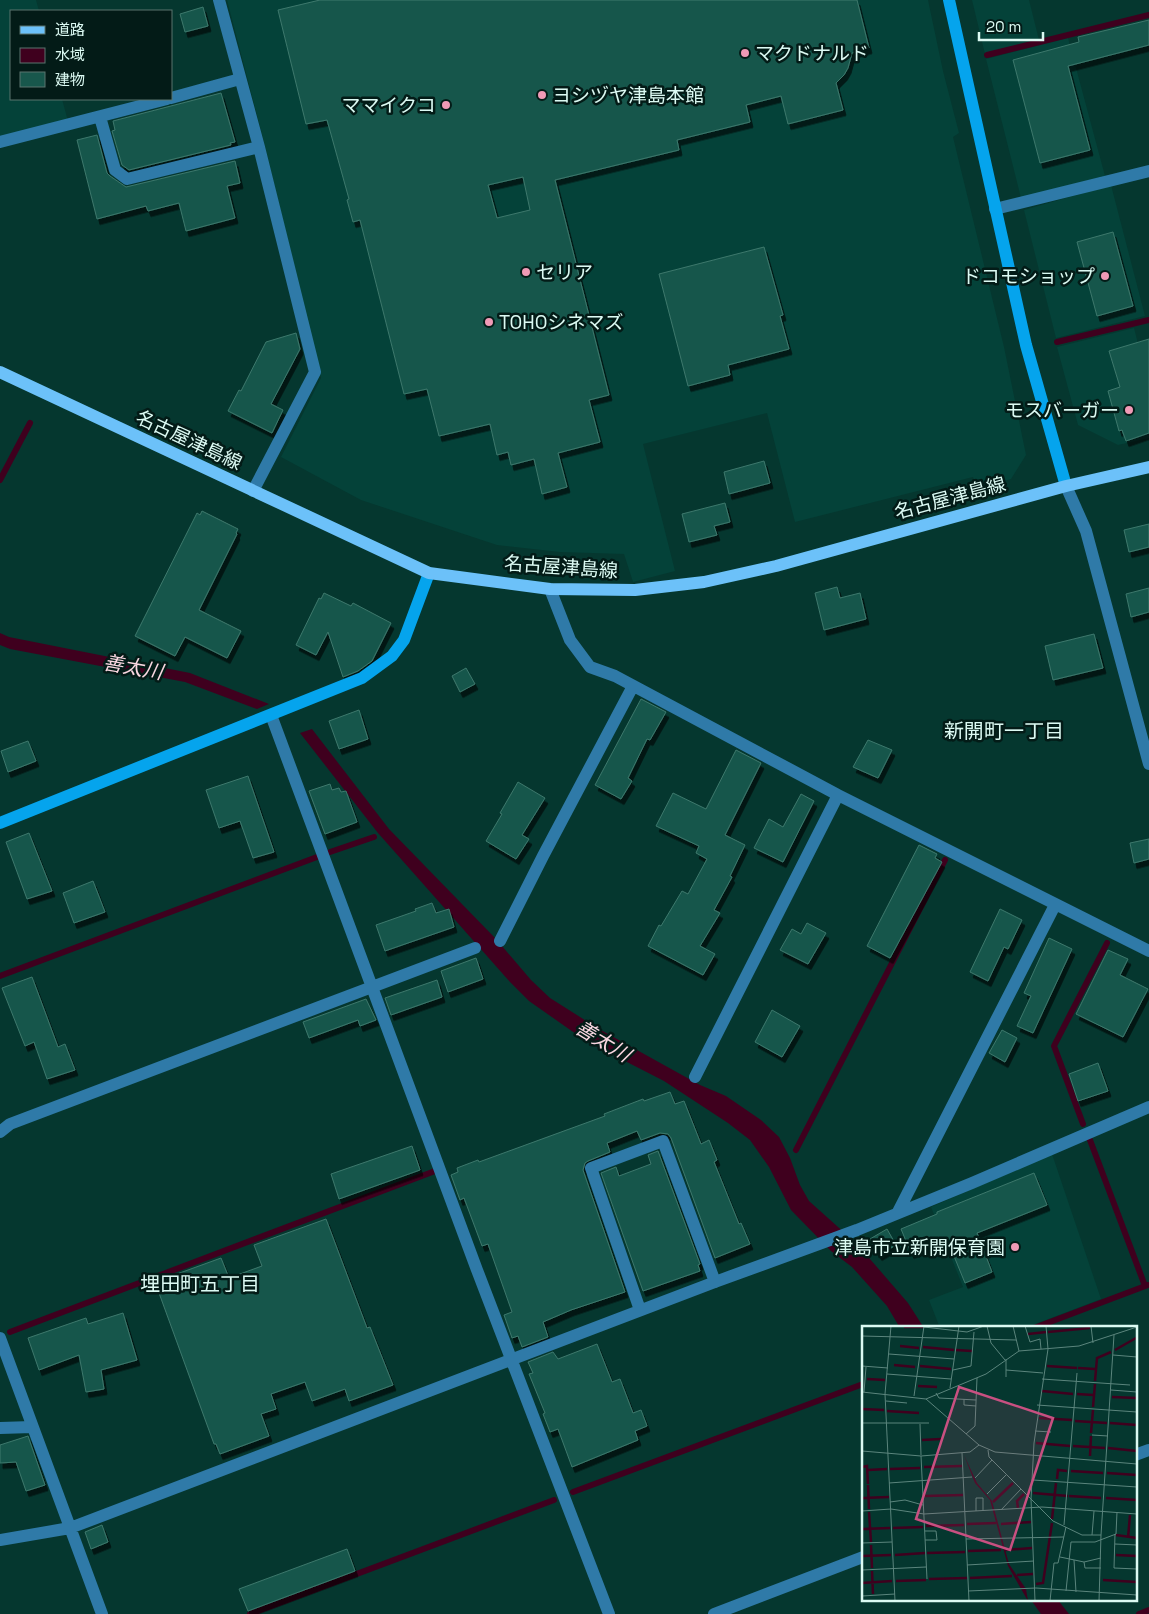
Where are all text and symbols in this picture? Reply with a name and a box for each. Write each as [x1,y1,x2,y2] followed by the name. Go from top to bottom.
[10,10,172,100] legend
[979,10,1043,42] scale bar
[986,17,1021,36] text: 20 m
[55,20,85,39] text: 道路
[755,41,869,66] place label: マクドナルド
[55,45,85,64] text: 水域
[739,47,751,59] marker: マクドナルド
[55,70,85,89] text: 建物
[552,83,704,108] place label: ヨシヅヤ津島本館
[536,89,548,101] marker: ヨシヅヤ津島本館
[341,93,436,118] place label: ママイクコ
[440,99,452,111] marker: ママイクコ
[536,260,593,285] place label: セリア
[962,264,1095,289] place label: ドコモショップ
[520,266,532,278] marker: セリア
[1099,270,1111,282] marker: ドコモショップ
[499,310,623,335] place label: TOHOシネマズ
[483,316,495,328] marker: TOHOシネマズ
[1005,398,1119,423] place label: モスバーガー
[1123,404,1135,416] marker: モスバーガー
[132,405,246,475] street label: 名古屋津島線
[892,471,1008,525] street label: 名古屋津島線
[503,551,619,583] street label: 名古屋津島線
[101,649,167,685] water label: 善太川
[944,718,1064,744] district label: 新開町一丁目
[571,1014,637,1069] water label: 善太川
[834,1235,1005,1260] place label: 津島市立新開保育園
[1009,1241,1021,1253] marker: 津島市立新開保育園
[140,1271,260,1297] district label: 埋田町五丁目
[862,1326,1136,1602] inset map

